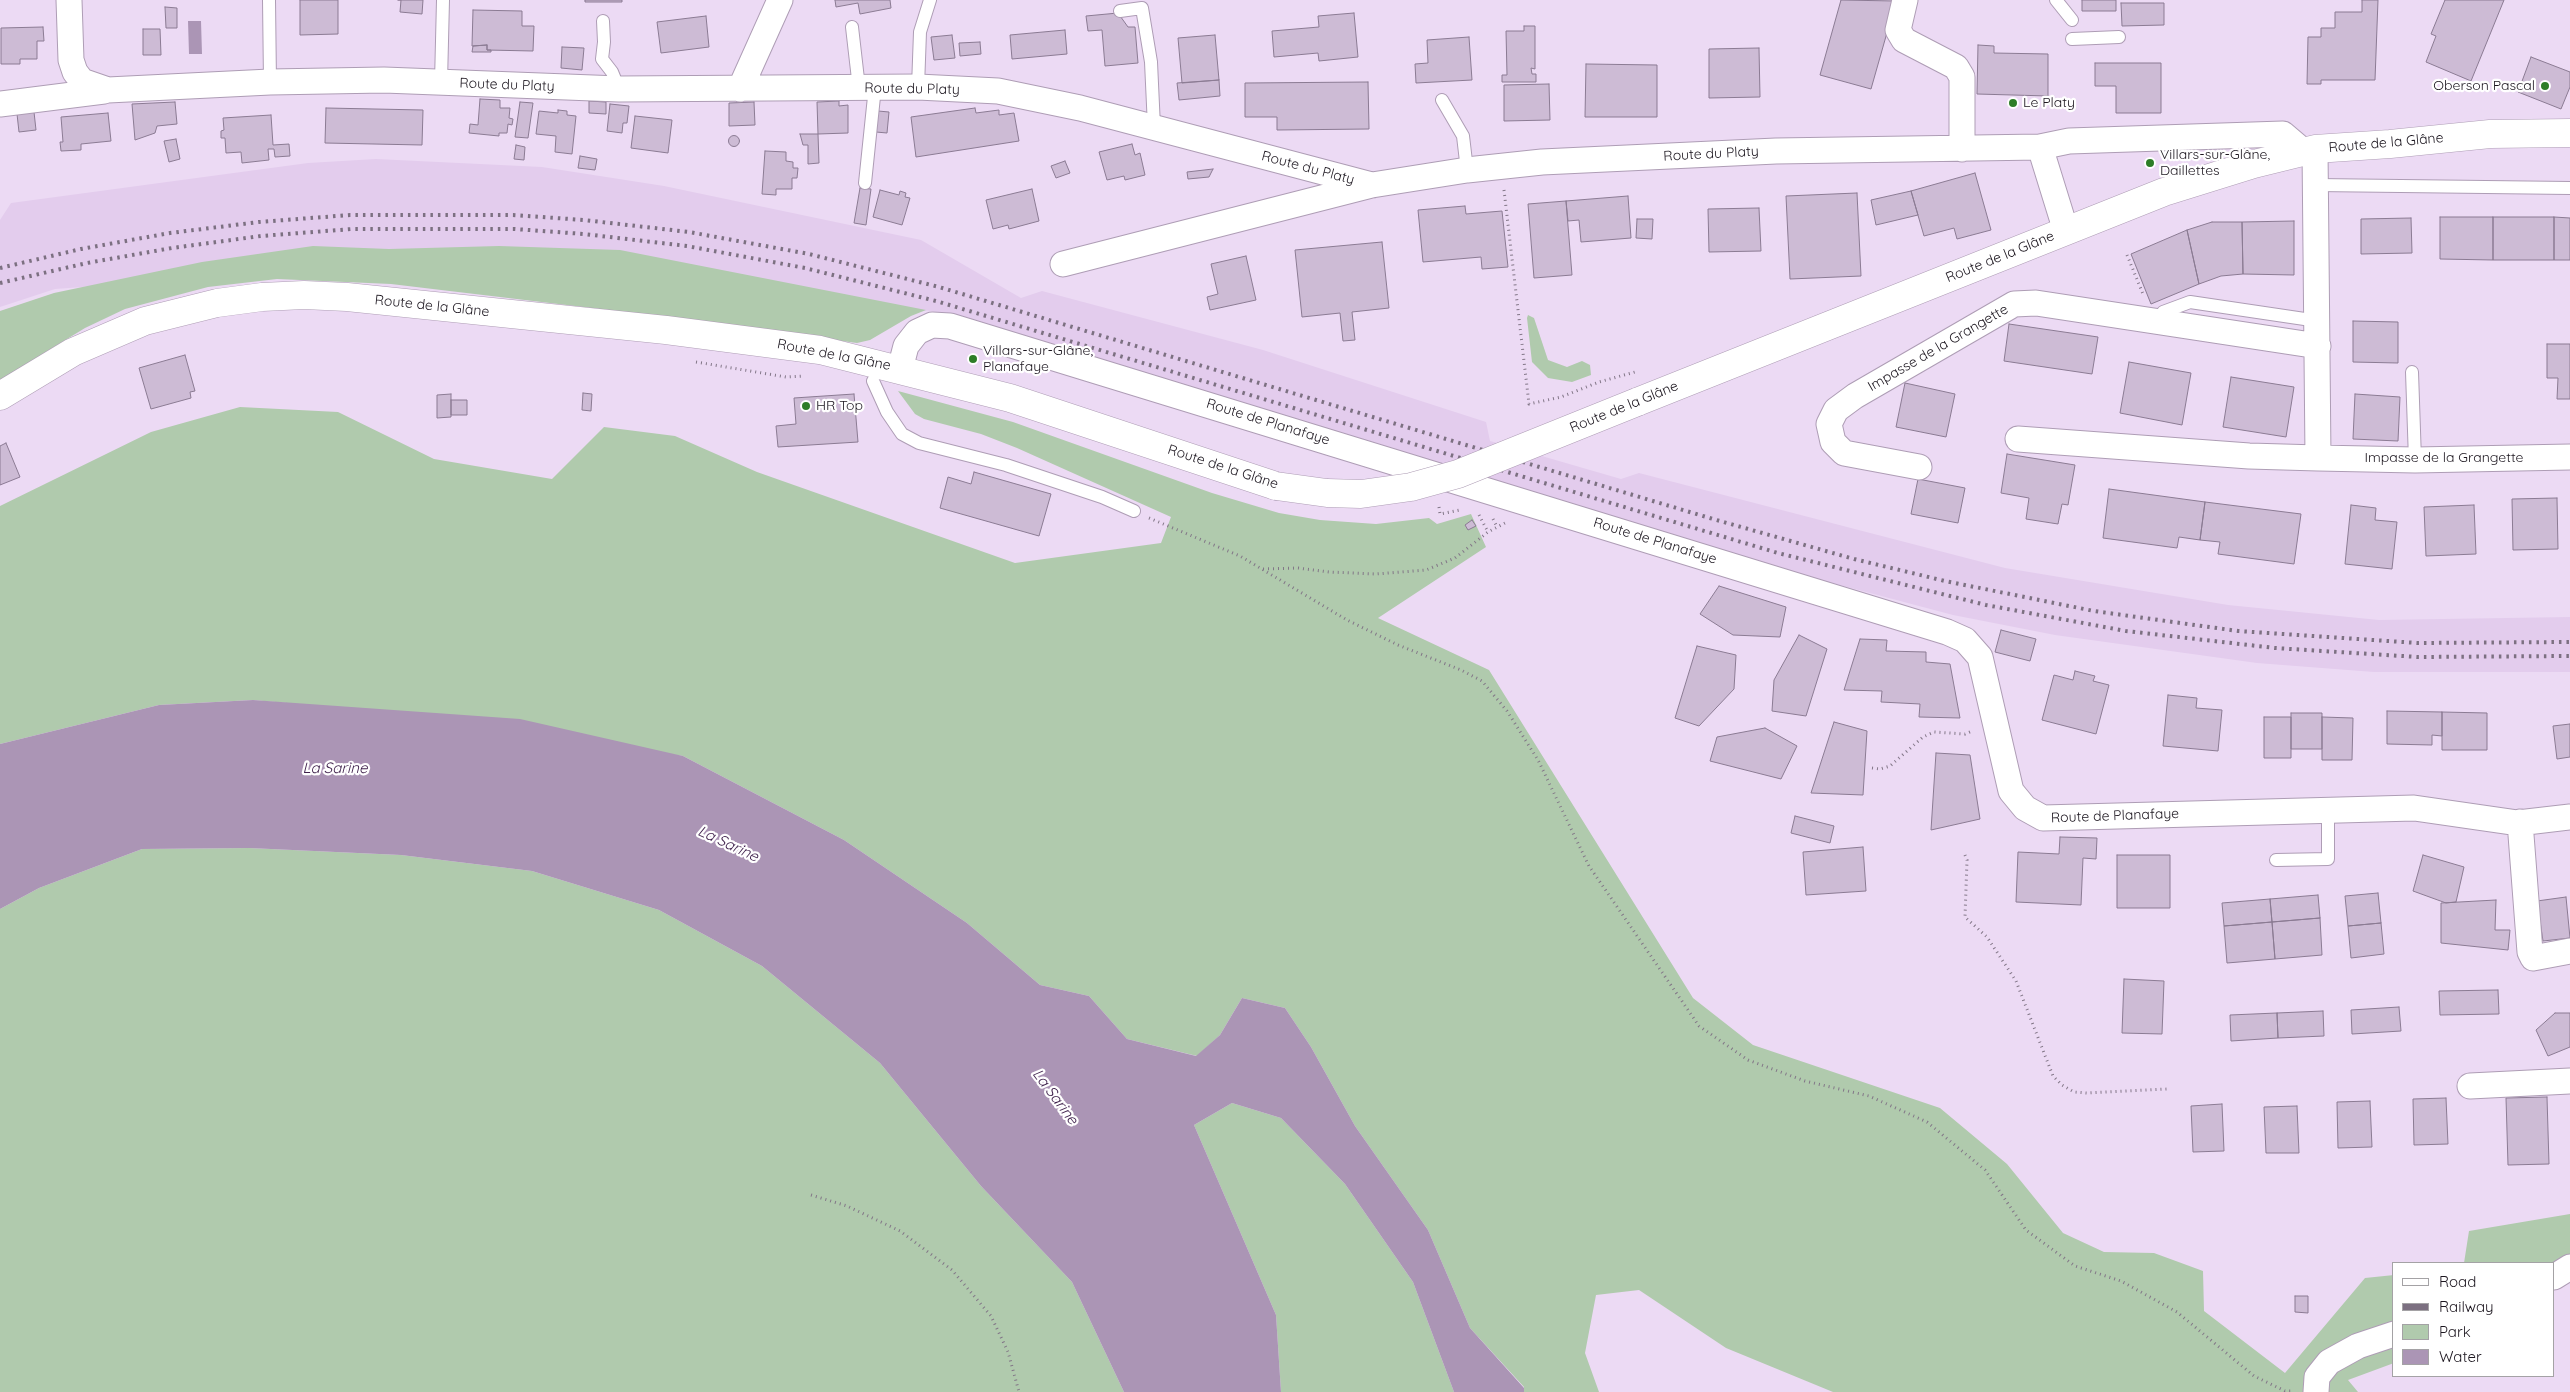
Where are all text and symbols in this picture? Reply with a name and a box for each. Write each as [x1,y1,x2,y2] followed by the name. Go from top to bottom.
[459,75,555,95] street label: Route du Platy
[2433,78,2535,94] place label: Oberson Pascal
[864,80,960,98] street label: Route du Platy
[2539,80,2551,92] marker: Oberson Pascal
[2023,95,2075,111] place label: Le Platy
[2007,97,2019,109] marker: Le Platy
[2328,130,2444,156] street label: Route de la Glâne
[1663,143,1759,165] street label: Route du Platy
[2160,147,2270,180] place label: Villars-sur-Glâne, Daillettes
[1260,148,1356,188] street label: Route du Platy
[2144,157,2156,169] marker: Villars-sur-Glâne, Daillettes
[1943,228,2057,286] street label: Route de la Glâne
[374,292,490,320] street label: Route de la Glâne
[1865,301,2011,395] street label: Impasse de la Grangette
[776,336,892,374] street label: Route de la Glâne
[983,343,1093,376] place label: Villars-sur-Glâne, Planafaye
[967,353,979,365] marker: Villars-sur-Glâne, Planafaye
[1567,378,1681,436] street label: Route de la Glâne
[1204,395,1332,449] street label: Route de Planafaye
[816,398,863,414] place label: HR Top
[800,400,812,412] marker: HR Top
[1166,441,1280,493] street label: Route de la Glâne
[2364,450,2524,466] street label: Impasse de la Grangette
[1591,514,1719,568] street label: Route de Planafaye
[303,759,367,777] water label: La Sarine
[2051,805,2179,827] street label: Route de Planafaye
[695,822,761,866] water label: La Sarine
[1028,1066,1082,1128] water label: La Sarine
[2392,1262,2555,1377] legend
[2439,1272,2476,1291] text: Road
[2439,1297,2494,1316] text: Railway
[2439,1322,2471,1341] text: Park
[2439,1347,2482,1366] text: Water

